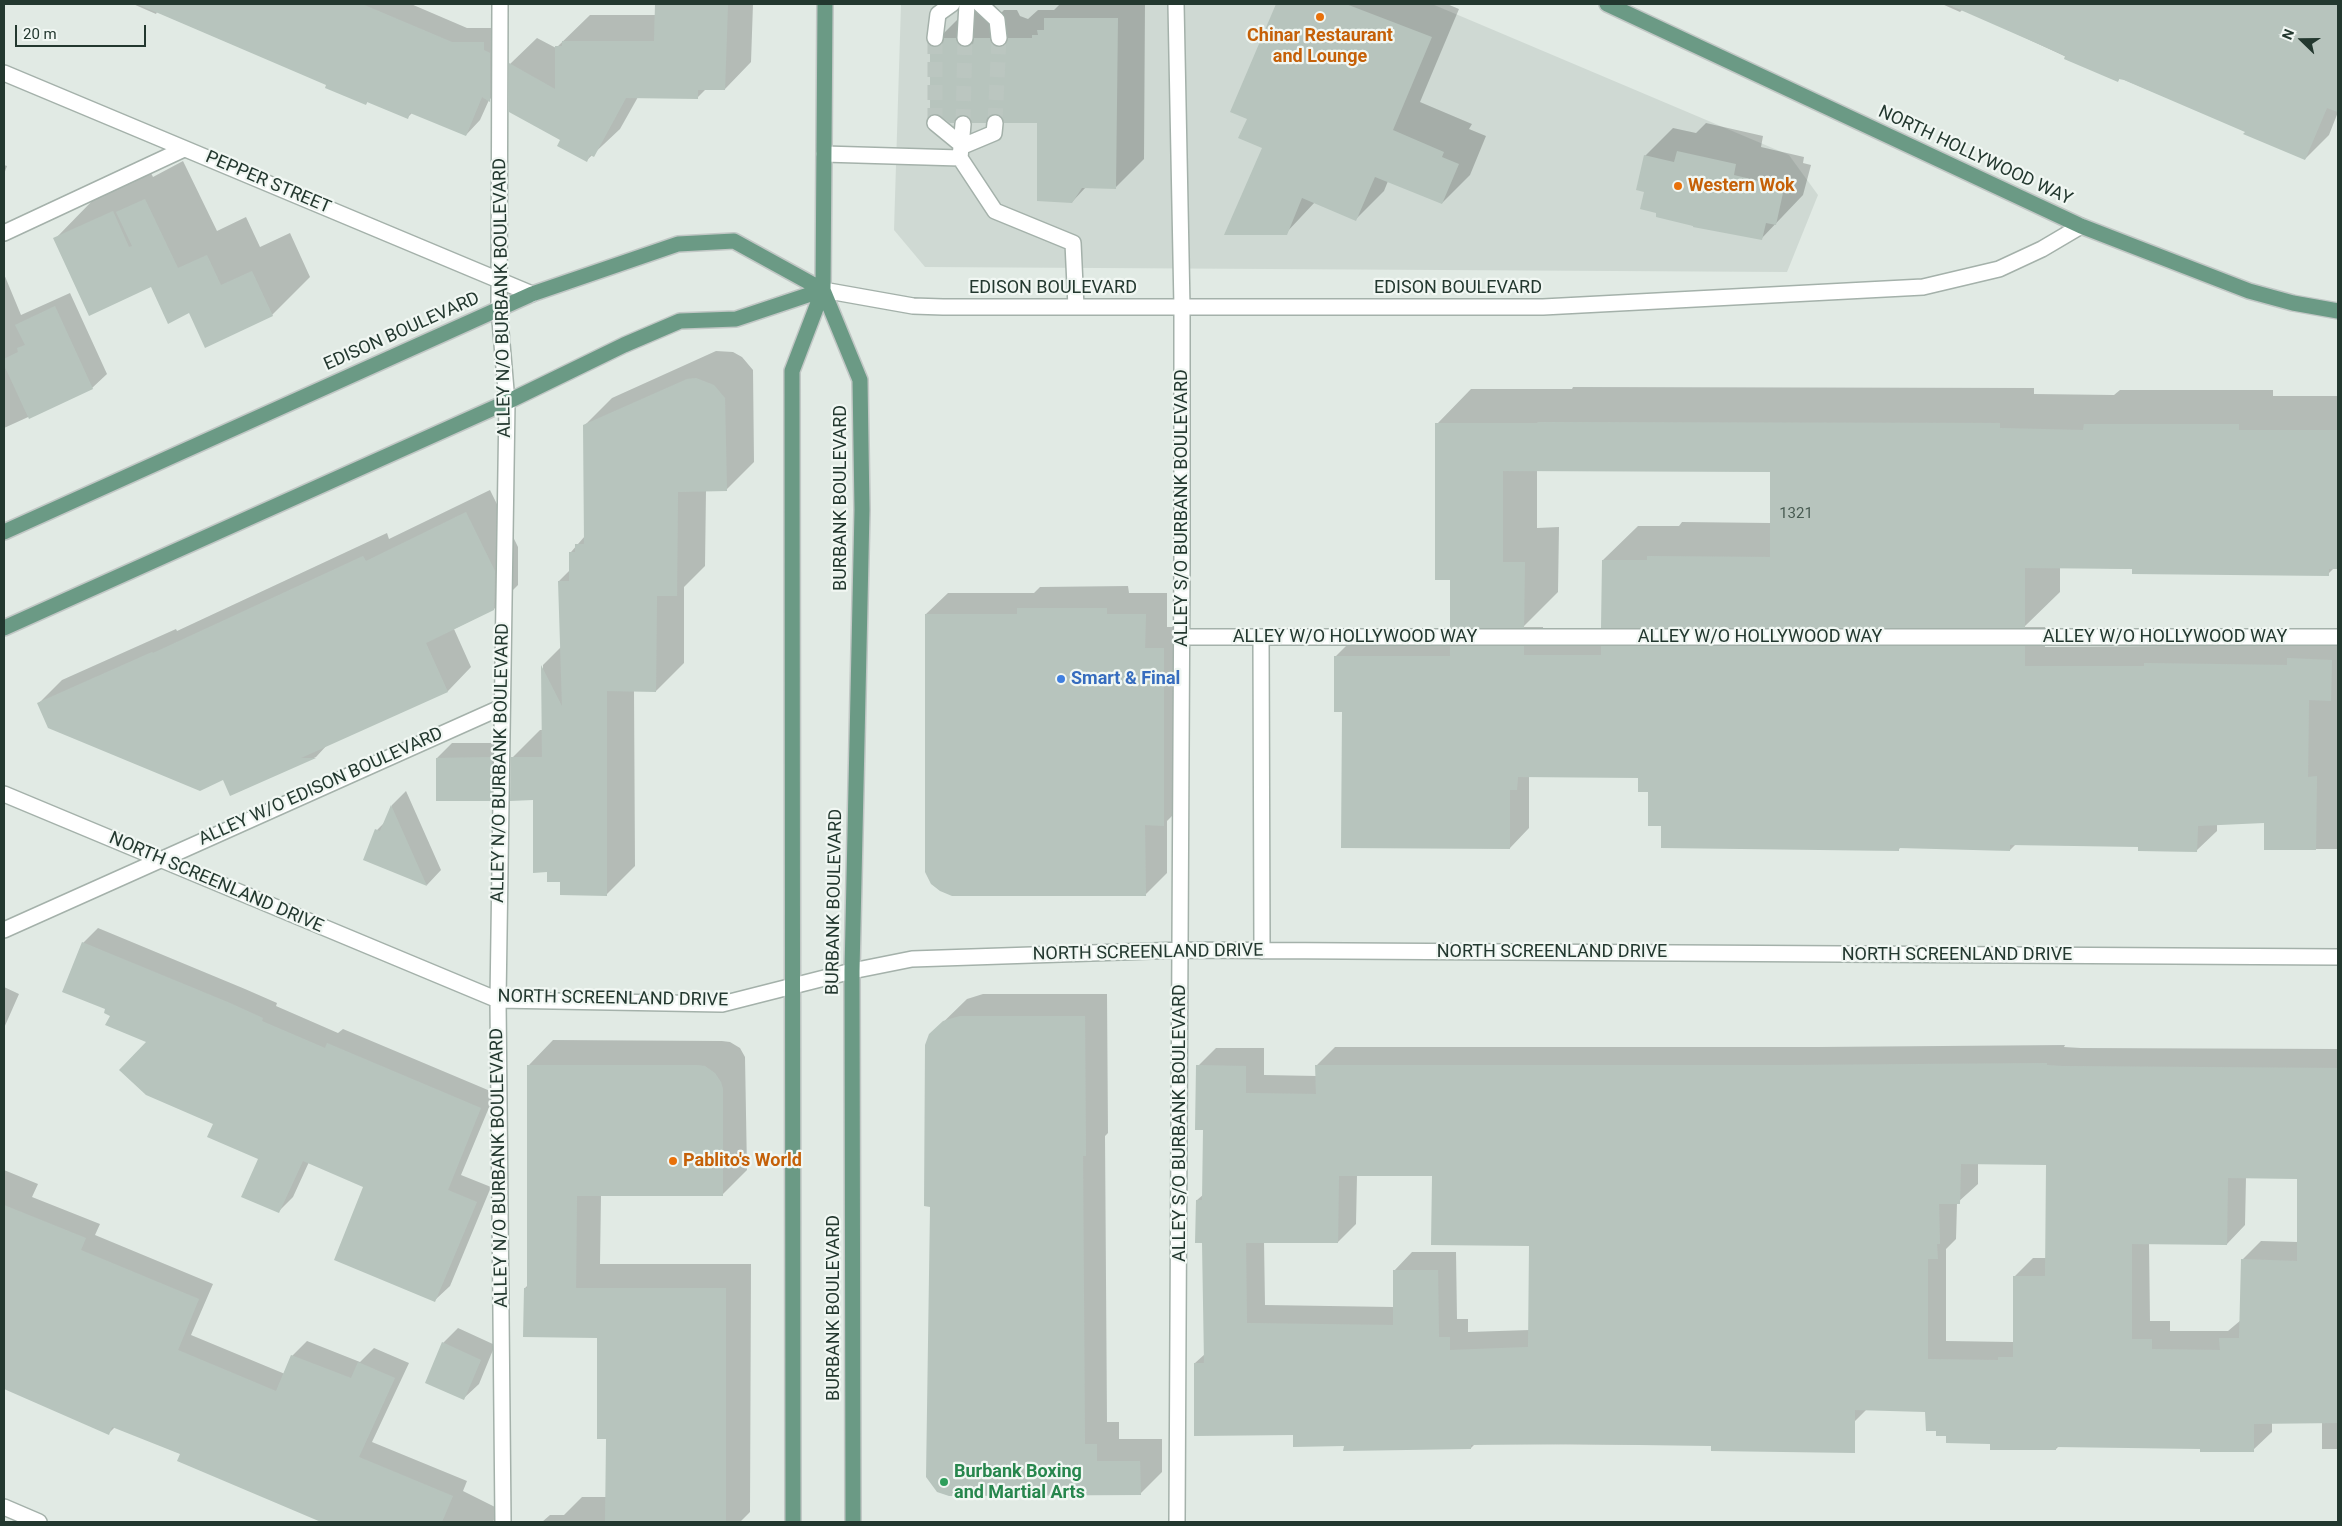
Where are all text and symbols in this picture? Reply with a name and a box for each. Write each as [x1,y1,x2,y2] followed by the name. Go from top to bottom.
[1314,11,1326,23] marker: Chinar Restaurant and Lounge
[18,15,149,47] scale bar
[2277,15,2327,65] north arrow
[23,25,57,43] text: 20 m
[1247,25,1393,68] place label: Chinar Restaurant and Lounge
[2279,27,2297,42] text: N
[1875,102,2075,210] street label: NORTH HOLLYWOOD WAY
[202,147,334,219] street label: PEPPER STREET
[490,158,516,438] street label: ALLEY N/O BURBANK BOULEVARD
[1688,175,1795,197] place label: Western Wok
[1672,180,1684,192] marker: Western Wok
[969,277,1137,299] street label: EDISON BOULEVARD
[1374,277,1542,299] street label: EDISON BOULEVARD
[321,288,483,376] street label: EDISON BOULEVARD
[1171,369,1193,647] street label: ALLEY S/O BURBANK BOULEVARD
[830,405,852,591] street label: BURBANK BOULEVARD
[1779,505,1813,523] house number: 1321
[488,623,514,903] street label: ALLEY N/O BURBANK BOULEVARD
[1233,626,1477,648] street label: ALLEY W/O HOLLYWOOD WAY
[1638,626,1882,648] street label: ALLEY W/O HOLLYWOOD WAY
[2043,626,2287,648] street label: ALLEY W/O HOLLYWOOD WAY
[1071,668,1180,690] place label: Smart & Final
[1055,673,1067,685] marker: Smart & Final
[196,723,446,851] street label: ALLEY W/O EDISON BOULEVARD
[823,809,847,995] street label: BURBANK BOULEVARD
[106,828,326,938] street label: NORTH SCREENLAND DRIVE
[1032,940,1264,966] street label: NORTH SCREENLAND DRIVE
[1437,941,1667,963] street label: NORTH SCREENLAND DRIVE
[1842,944,2072,966] street label: NORTH SCREENLAND DRIVE
[1169,984,1191,1262] street label: ALLEY S/O BURBANK BOULEVARD
[497,986,729,1012] street label: NORTH SCREENLAND DRIVE
[487,1028,513,1308] street label: ALLEY N/O BURBANK BOULEVARD
[683,1150,802,1172] place label: Pablito's World
[667,1155,679,1167] marker: Pablito's World
[823,1215,845,1401] street label: BURBANK BOULEVARD
[954,1461,1085,1504] place label: Burbank Boxing and Martial Arts
[938,1476,950,1488] marker: Burbank Boxing and Martial Arts

